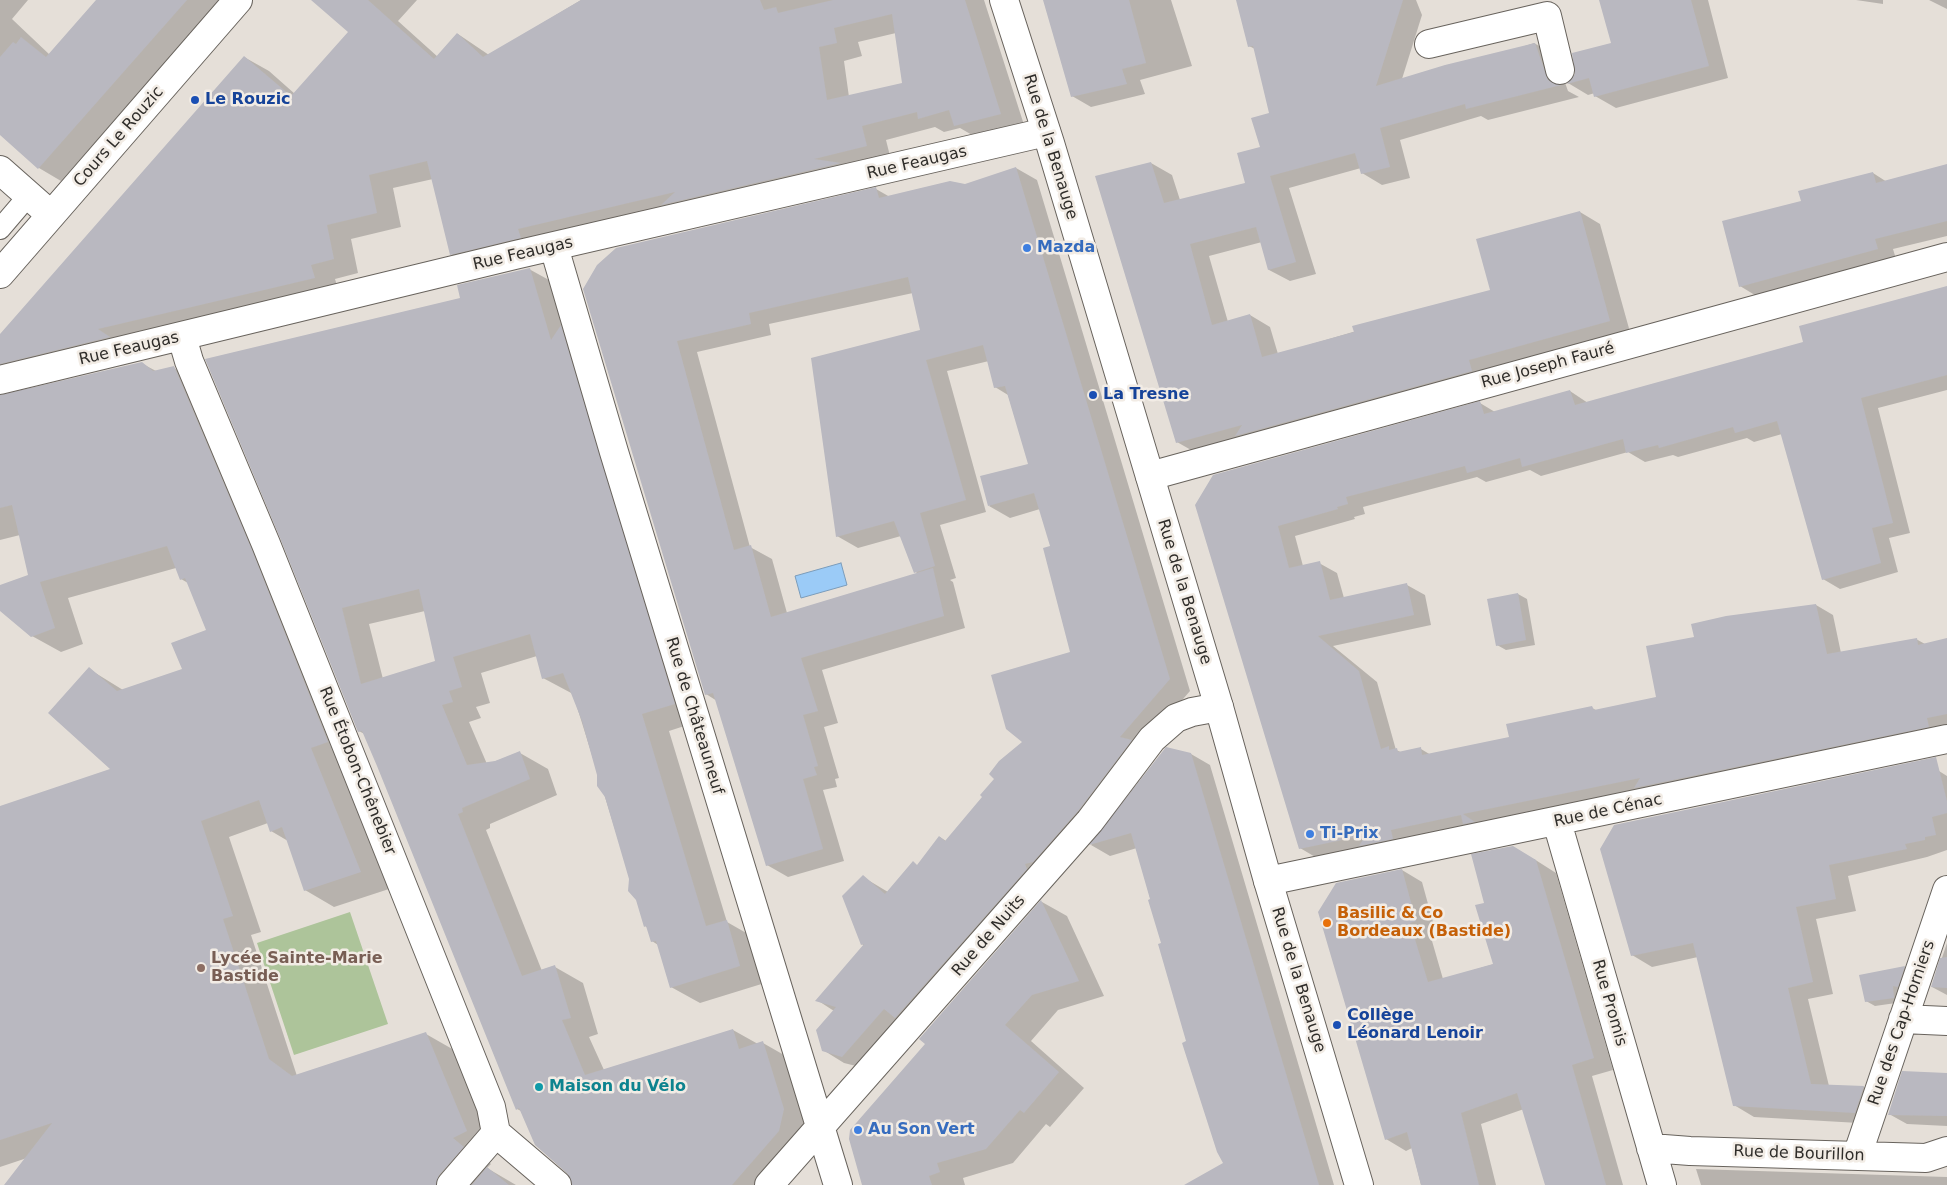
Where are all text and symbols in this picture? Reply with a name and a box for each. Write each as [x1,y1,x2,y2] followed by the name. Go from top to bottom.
[1019,72,1081,222] street label: Rue de la Benauge
[70,83,168,191] street label: Cours Le Rouzic
[205,90,291,110] place label: Le Rouzic
[189,94,201,106] marker: Le Rouzic
[865,142,969,184] street label: Rue Feaugas
[471,233,575,275] street label: Rue Feaugas
[1037,238,1095,258] place label: Mazda
[1021,242,1033,254] marker: Mazda
[77,328,181,370] street label: Rue Feaugas
[1479,339,1617,393] street label: Rue Joseph Fauré
[1103,385,1189,405] place label: La Tresne
[1087,389,1099,401] marker: La Tresne
[1153,517,1215,667] street label: Rue de la Benauge
[661,635,727,797] street label: Rue de Châteauneuf
[314,684,400,858] street label: Rue Étobon-Chênebier
[1552,790,1664,832] street label: Rue de Cénac
[1320,824,1378,844] place label: Ti-Prix
[1304,828,1316,840] marker: Ti-Prix
[948,891,1030,981] street label: Rue de Nuits
[1337,904,1511,942] place label: Basilic & Co Bordeaux (Bastide)
[1267,905,1329,1055] street label: Rue de la Benauge
[1321,917,1333,929] marker: Basilic & Co Bordeaux (Bastide)
[1865,938,1939,1108] street label: Rue des Cap-Horniers
[211,949,383,987] place label: Lycée Sainte-Marie Bastide
[1587,957,1631,1049] street label: Rue Promis
[195,962,207,974] marker: Lycée Sainte-Marie Bastide
[1347,1006,1483,1044] place label: Collège Léonard Lenoir
[1331,1019,1343,1031] marker: Collège Léonard Lenoir
[549,1077,686,1097] place label: Maison du Vélo
[533,1081,545,1093] marker: Maison du Vélo
[868,1120,975,1140] place label: Au Son Vert
[852,1124,864,1136] marker: Au Son Vert
[1733,1142,1865,1166] street label: Rue de Bourillon

